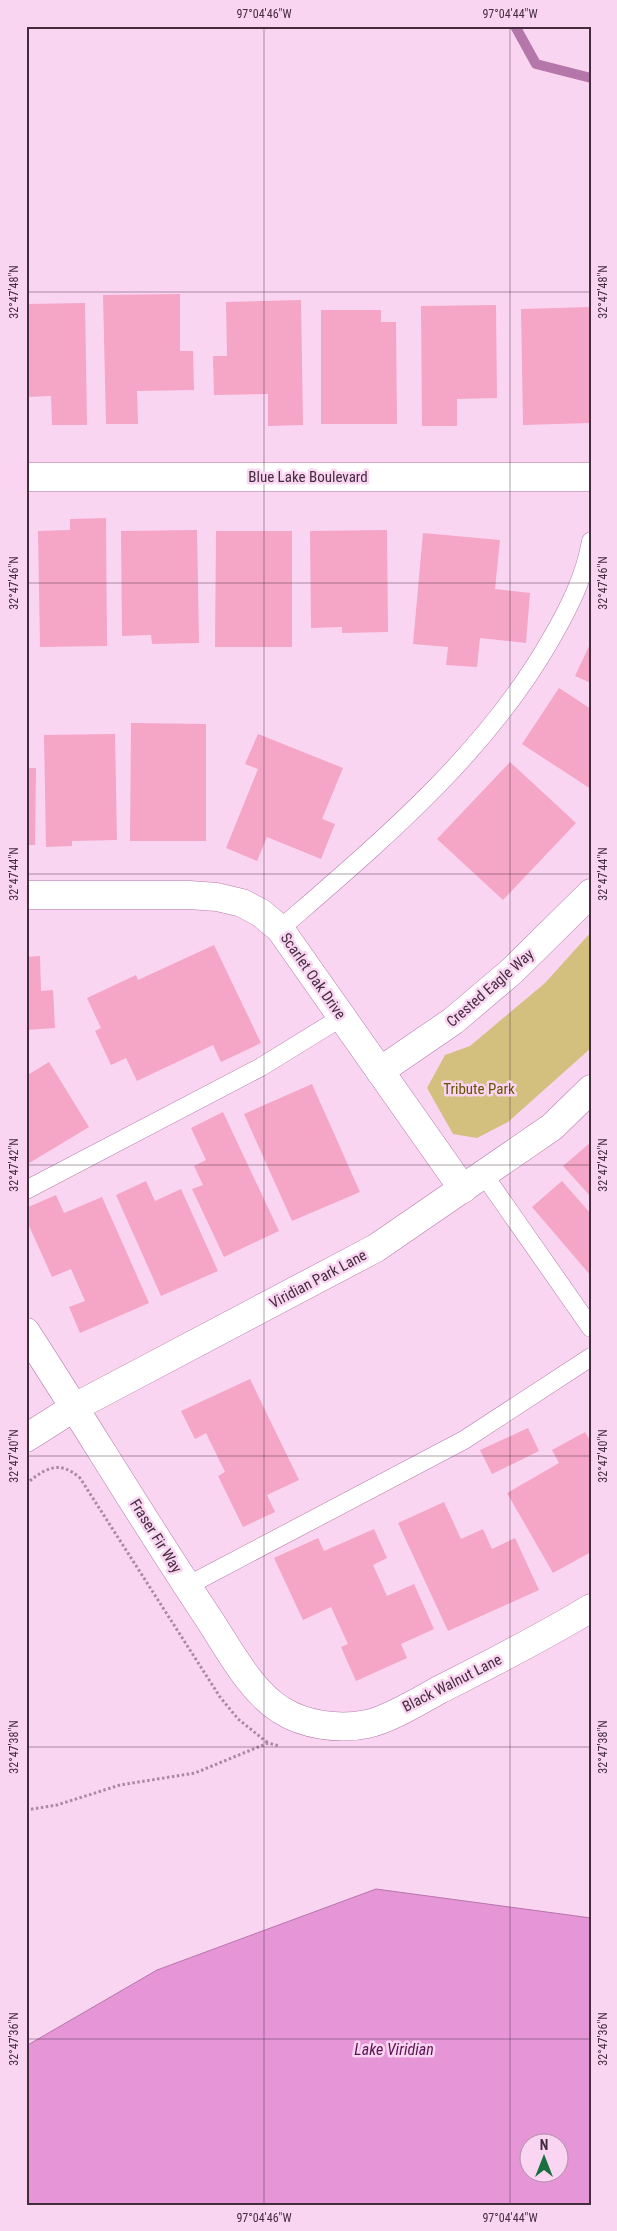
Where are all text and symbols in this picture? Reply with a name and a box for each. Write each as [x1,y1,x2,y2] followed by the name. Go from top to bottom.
[236,7,292,21] text: 97°04'46"W
[482,7,538,21] text: 97°04'44"W
[7,265,21,319] text: 32°47'48"N
[596,265,610,319] text: 32°47'48"N
[248,468,368,486] street label: Blue Lake Boulevard
[7,556,21,610] text: 32°47'46"N
[596,556,610,610] text: 32°47'46"N
[7,847,21,901] text: 32°47'44"N
[596,847,610,901] text: 32°47'44"N
[277,929,349,1023] street label: Scarlet Oak Drive
[443,945,537,1031] street label: Crested Eagle Way
[443,1080,515,1098] park label: Tribute Park
[7,1138,21,1192] text: 32°47'42"N
[596,1138,610,1192] text: 32°47'42"N
[266,1246,370,1312] street label: Viridian Park Lane
[7,1429,21,1483] text: 32°47'40"N
[596,1429,610,1483] text: 32°47'40"N
[126,1496,186,1576] street label: Fraser Fir Way
[399,1650,505,1716] street label: Black Walnut Lane
[7,1720,21,1774] text: 32°47'38"N
[596,1720,610,1774] text: 32°47'38"N
[7,2012,21,2066] text: 32°47'36"N
[596,2012,610,2066] text: 32°47'36"N
[354,2040,434,2059] water label: Lake Viridian
[520,2134,570,2184] north arrow
[540,2137,548,2153] text: N
[236,2211,292,2225] text: 97°04'46"W
[482,2211,538,2225] text: 97°04'44"W

